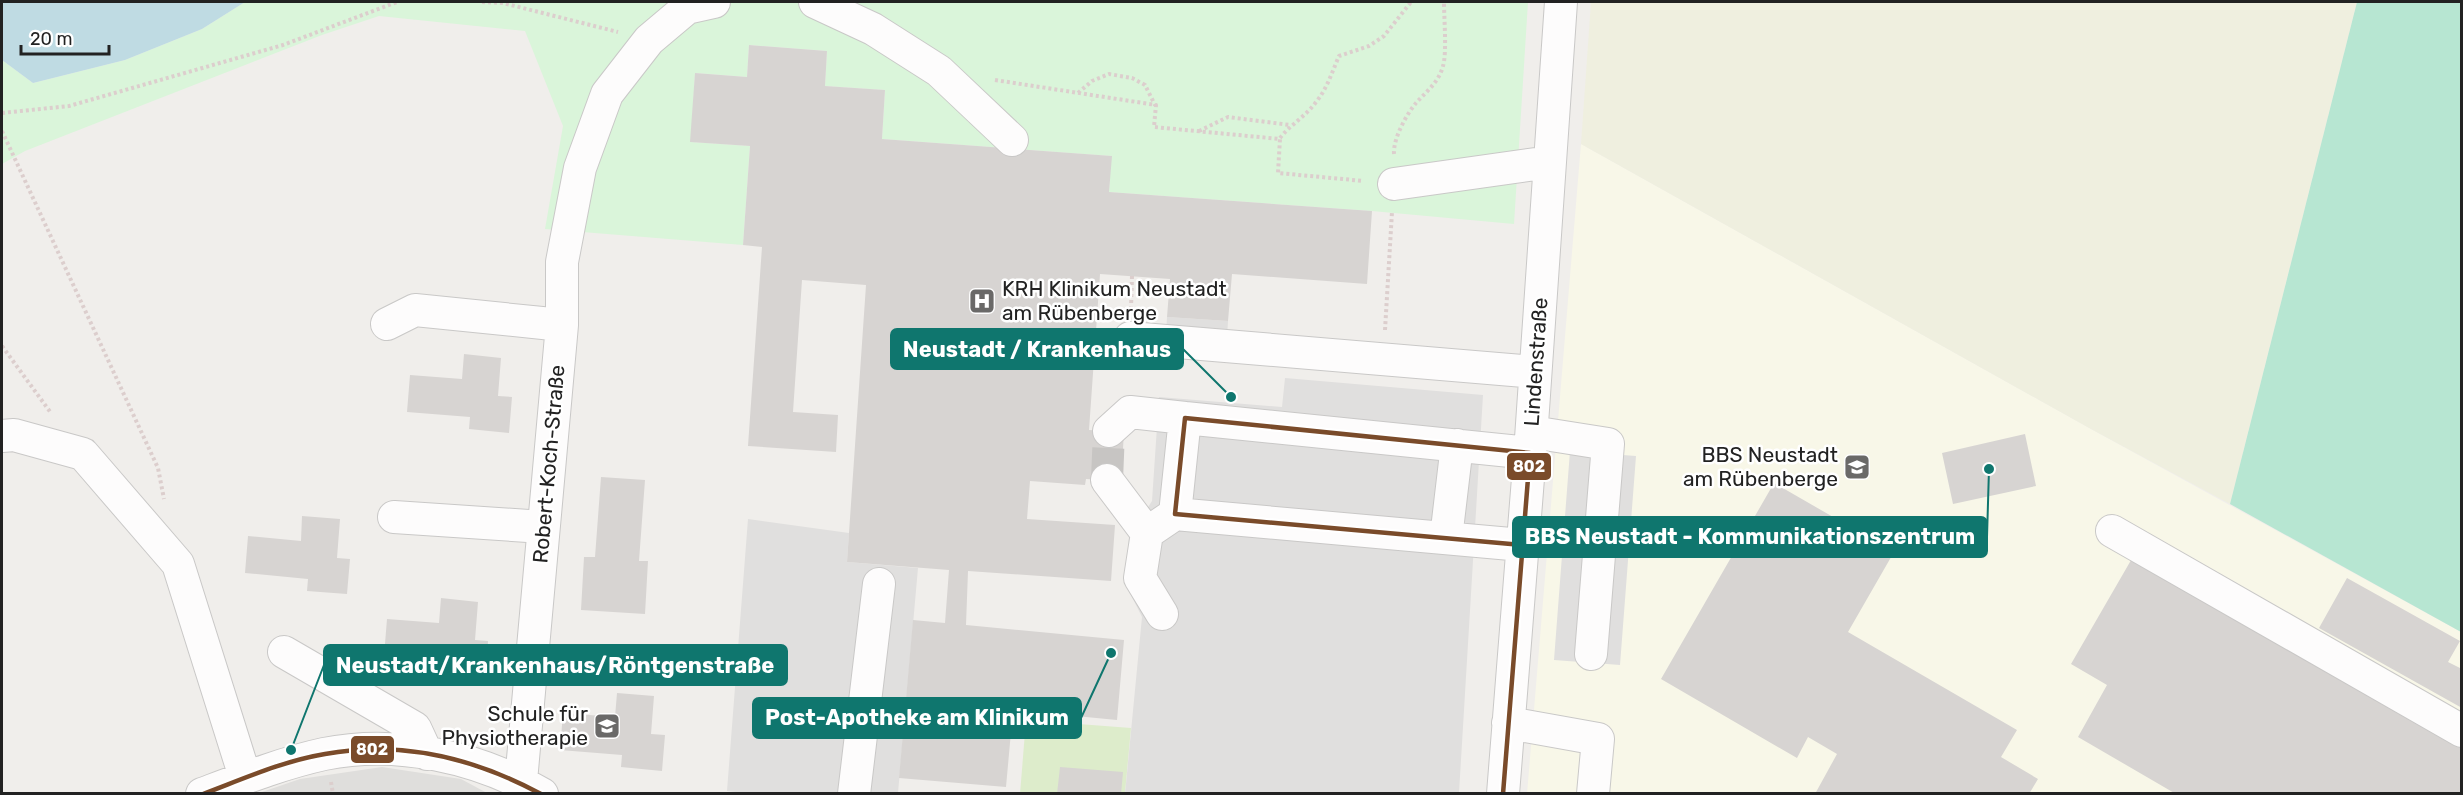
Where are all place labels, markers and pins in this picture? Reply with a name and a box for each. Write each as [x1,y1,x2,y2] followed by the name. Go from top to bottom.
[1002,276,1227,325] place label: KRH Klinikum Neustadt am Rübenberge
[967,286,997,316] hospital icon: KRH Klinikum Neustadt am Rübenberge
[891,329,1183,369] callout: Neustadt / Krankenhaus
[1683,442,1838,491] place label: BBS Neustadt am Rübenberge
[1842,452,1872,482] school or university icon: BBS Neustadt am Rübenberge
[1513,517,1987,557] callout: BBS Neustadt - Kommunikationszentrum
[324,645,787,685] callout: Neustadt/Krankenhaus/Röntgenstraße
[753,698,1081,738] callout: Post-Apotheke am Klinikum
[442,701,588,750] place label: Schule für Physiotherapie
[592,711,622,741] school or university icon: Schule für Physiotherapie

